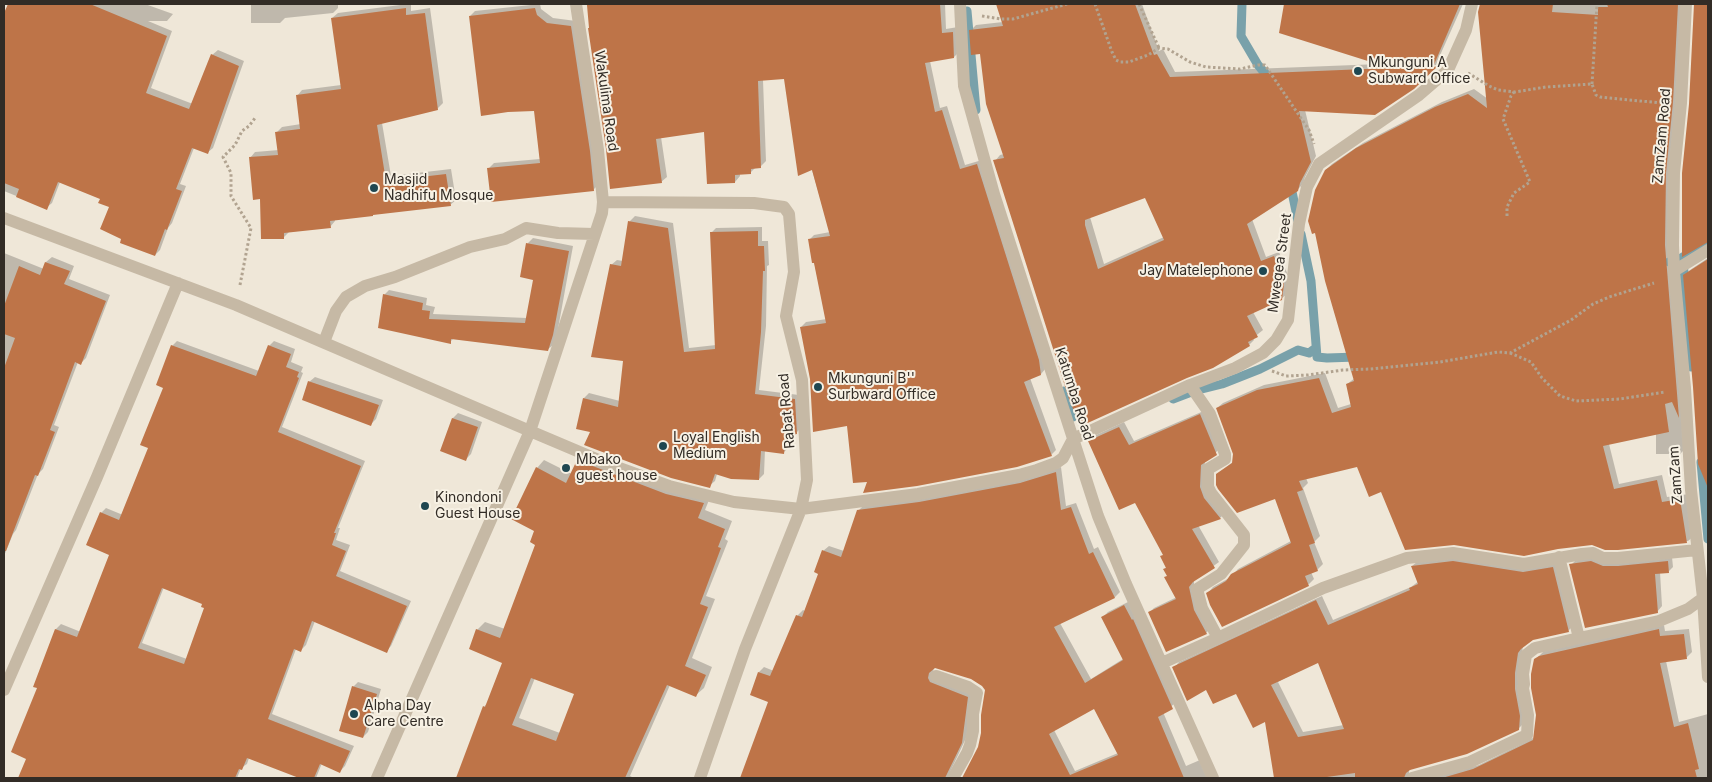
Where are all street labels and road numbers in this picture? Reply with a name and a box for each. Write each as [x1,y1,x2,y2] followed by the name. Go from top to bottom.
[591,50,621,152] street label: Wakulima Road
[1649,88,1675,184] street label: ZamZam Road
[1265,212,1295,314] street label: Mwegea Street
[1051,345,1097,443] street label: Katumba Road
[775,373,799,449] street label: Rabat Road
[1666,446,1686,504] street label: ZamZam

